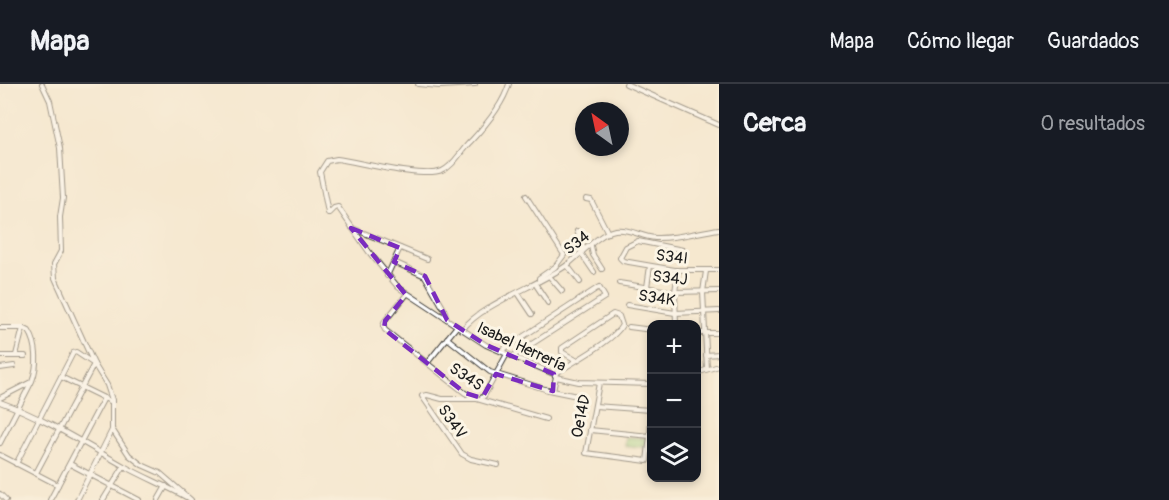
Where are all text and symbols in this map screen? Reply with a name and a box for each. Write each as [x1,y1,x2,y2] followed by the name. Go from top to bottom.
[30,24,89,59] text: Mapa
[829,28,874,55] text: Mapa
[907,28,1014,55] text: Cómo llegar
[1047,28,1139,55] text: Guardados
[575,102,629,156] north arrow
[743,107,806,139] text: Cerca
[1041,111,1145,136] text: 0 resultados
[560,226,594,259] street label: S34
[655,245,689,269] street label: S34I
[651,266,689,290] street label: S34J
[637,285,677,311] street label: S34K
[474,318,569,376] street label: Isabel Herrería
[647,320,701,482] map controls
[647,320,701,374] button: +
[446,358,487,395] street label: S34S
[647,374,701,428] button: −
[567,393,595,440] street label: Oe14D
[433,401,471,443] street label: S34V
[647,428,701,482] button: layers

